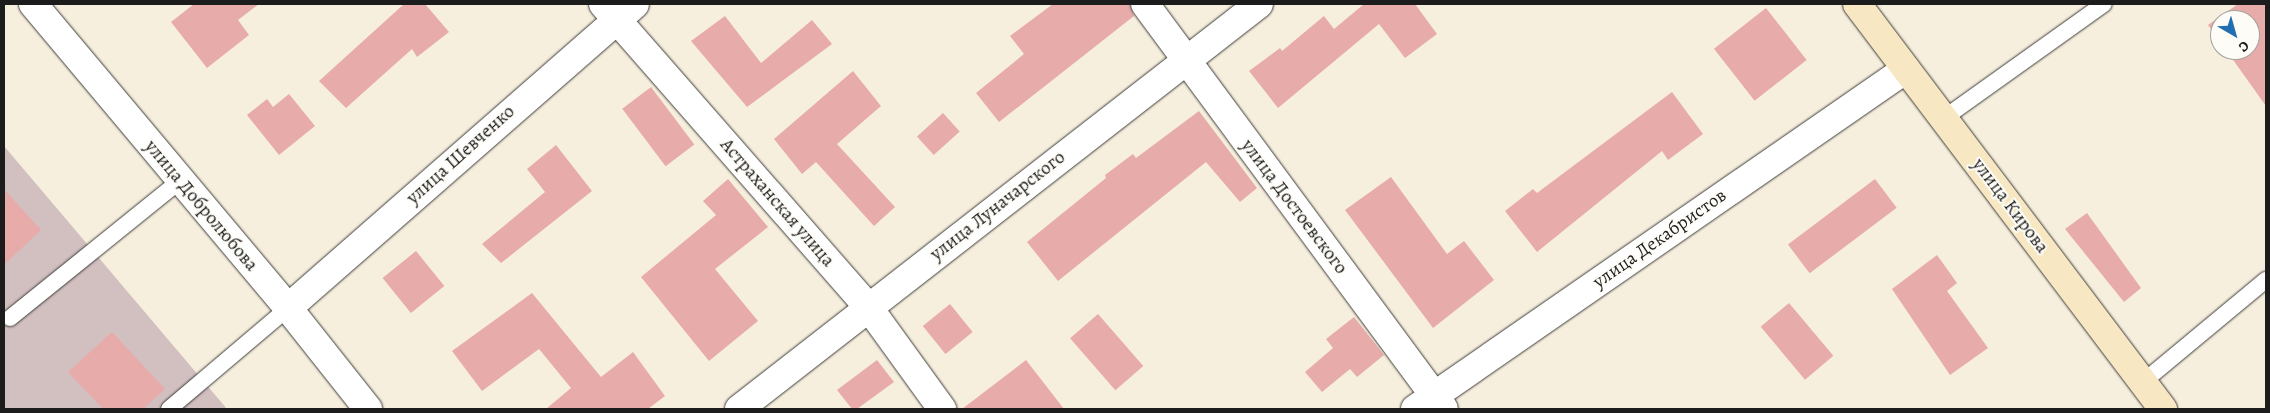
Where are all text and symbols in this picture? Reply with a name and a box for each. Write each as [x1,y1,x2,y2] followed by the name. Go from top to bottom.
[2210,10,2260,60] north arrow
[2235,36,2253,57] text: С
[402,100,520,210] street label: улица Шевченко
[715,134,839,272] street label: Астраханская улица
[1236,135,1352,279] street label: улица Достоевского
[139,136,263,276] street label: улица Добролюбова
[926,146,1070,266] street label: улица Луначарского
[1967,154,2053,258] street label: улица Кирова
[1589,184,1731,294] street label: улица Декабристов

